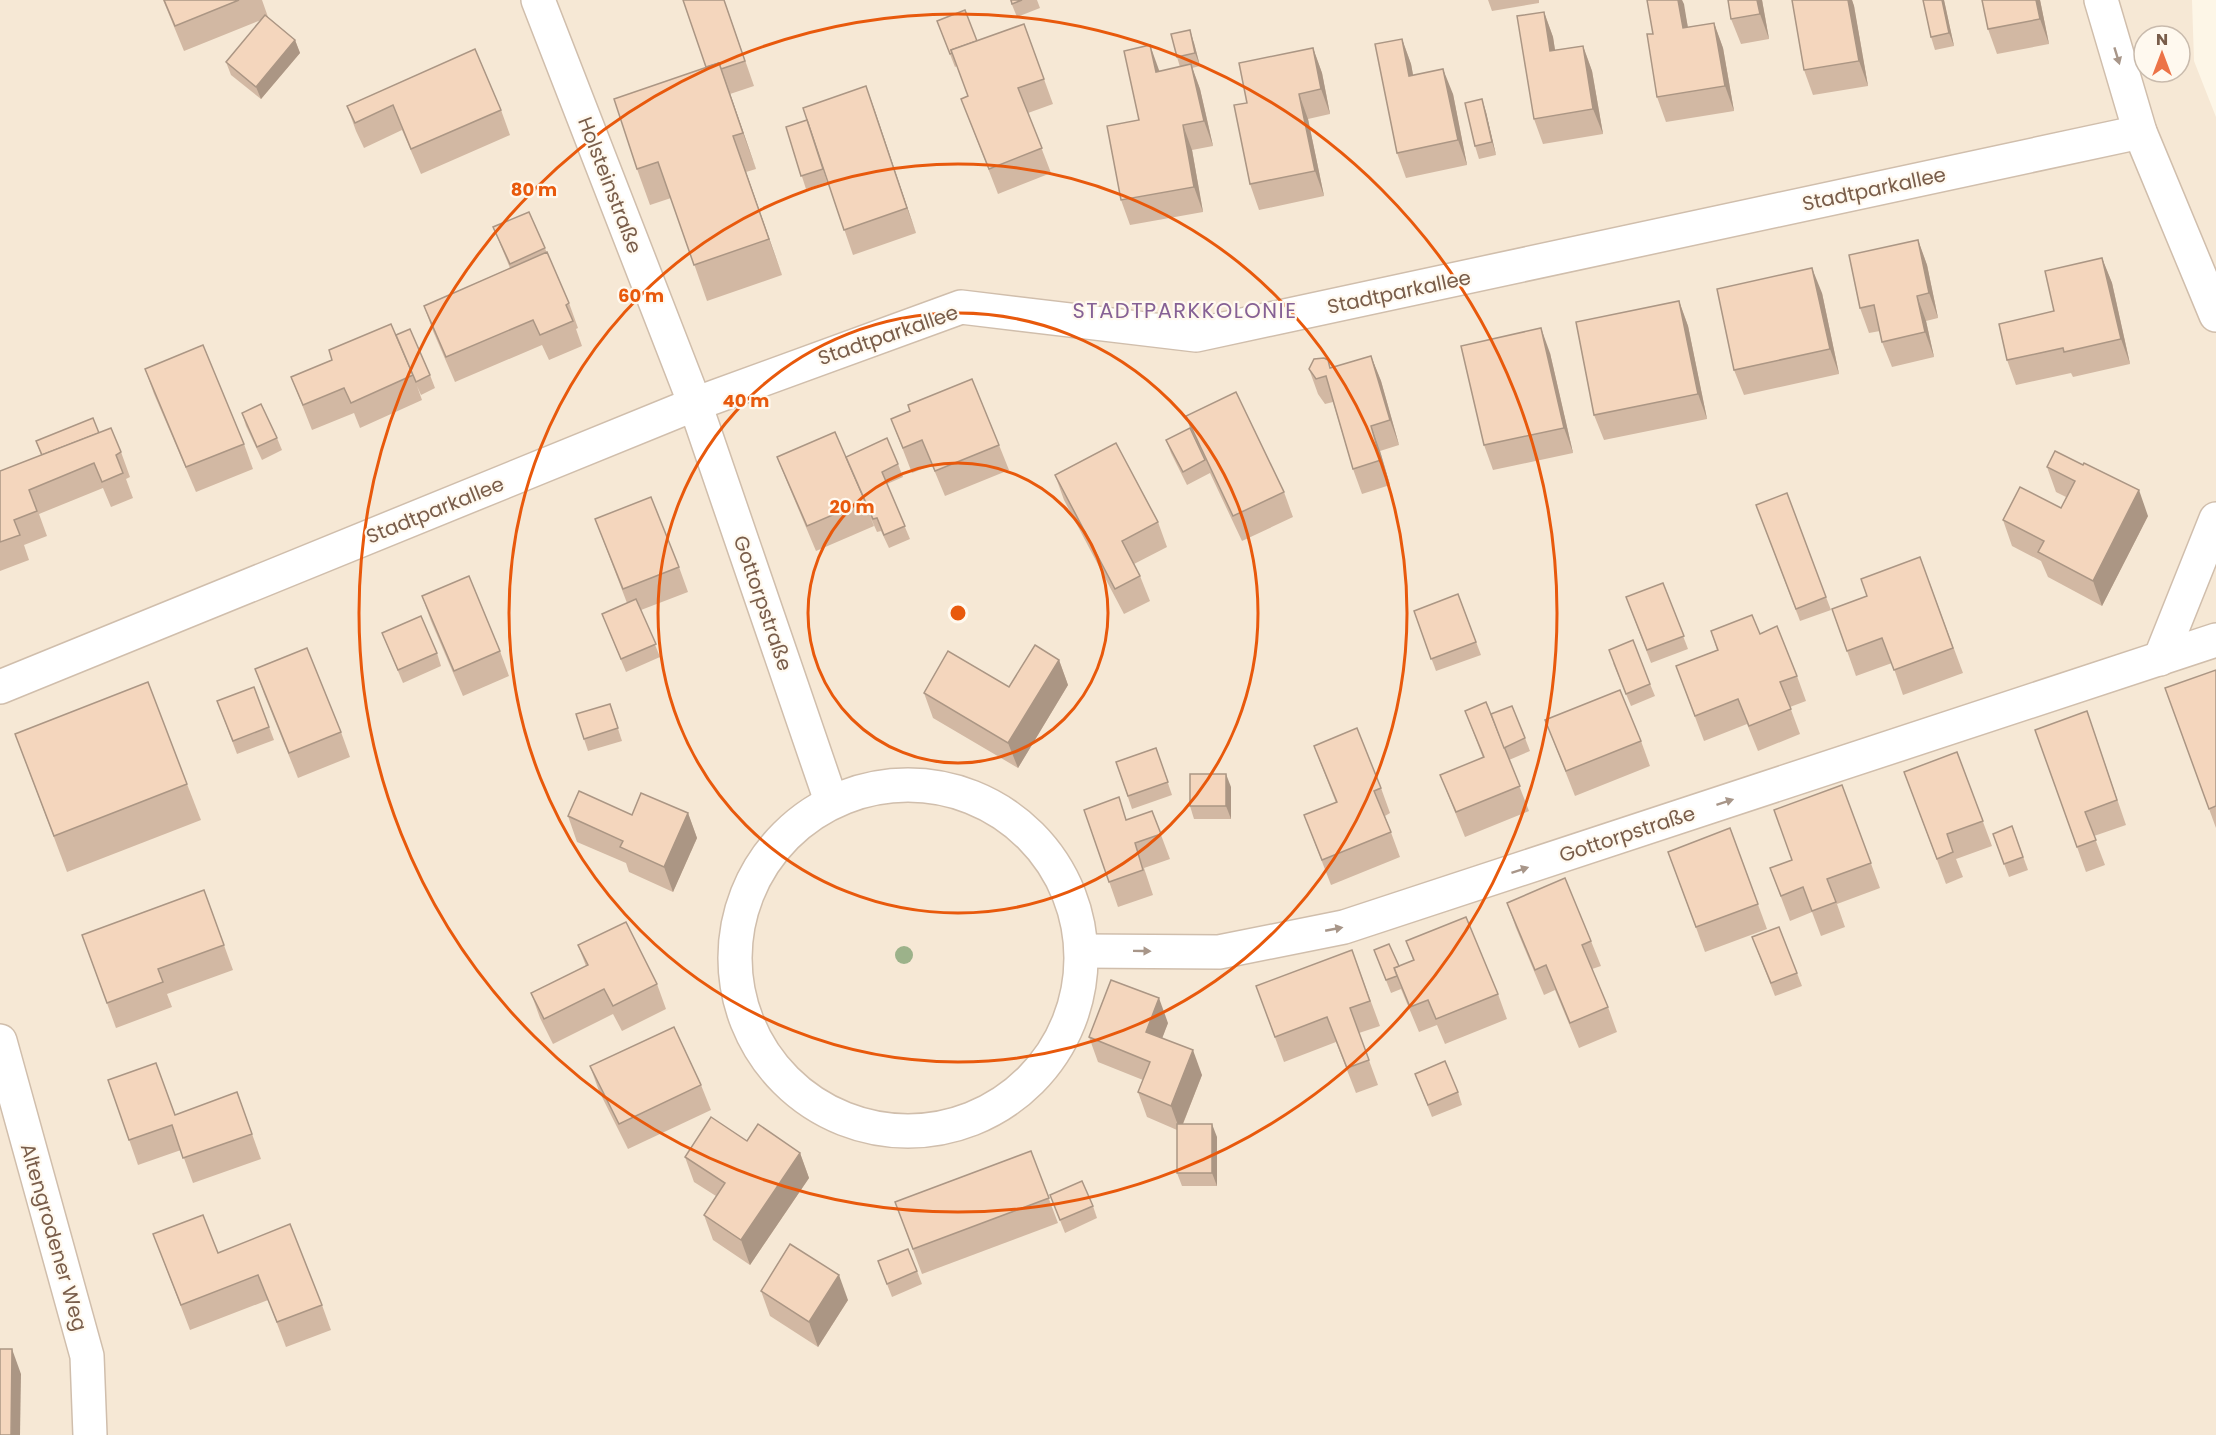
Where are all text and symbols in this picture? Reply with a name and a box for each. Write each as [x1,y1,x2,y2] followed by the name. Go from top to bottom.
[2132,24,2192,84] north arrow
[2156,28,2168,51] text: N
[2113,47,2122,65] one-way arrow
[571,113,649,257] street label: Holsteinstraße
[1800,160,1948,218] street label: Stadtparkallee
[511,177,557,202] text: 80 m
[1325,263,1473,321] street label: Stadtparkallee
[618,283,664,308] text: 60 m
[1072,296,1298,325] district label: STADTPARKKOLONIE
[814,298,962,372] street label: Stadtparkallee
[723,388,769,413] text: 40 m
[362,470,508,550] street label: Stadtparkallee
[830,494,874,519] text: 20 m
[727,532,799,674] street label: Gottorpstraße
[948,603,968,623] centre of rings
[1716,797,1734,806] one-way arrow
[1555,799,1699,869] street label: Gottorpstraße
[1511,864,1529,874] one-way arrow
[1325,924,1344,933] one-way arrow
[1132,947,1151,956] one-way arrow
[14,1140,94,1334] street label: Altengrodener Weg

